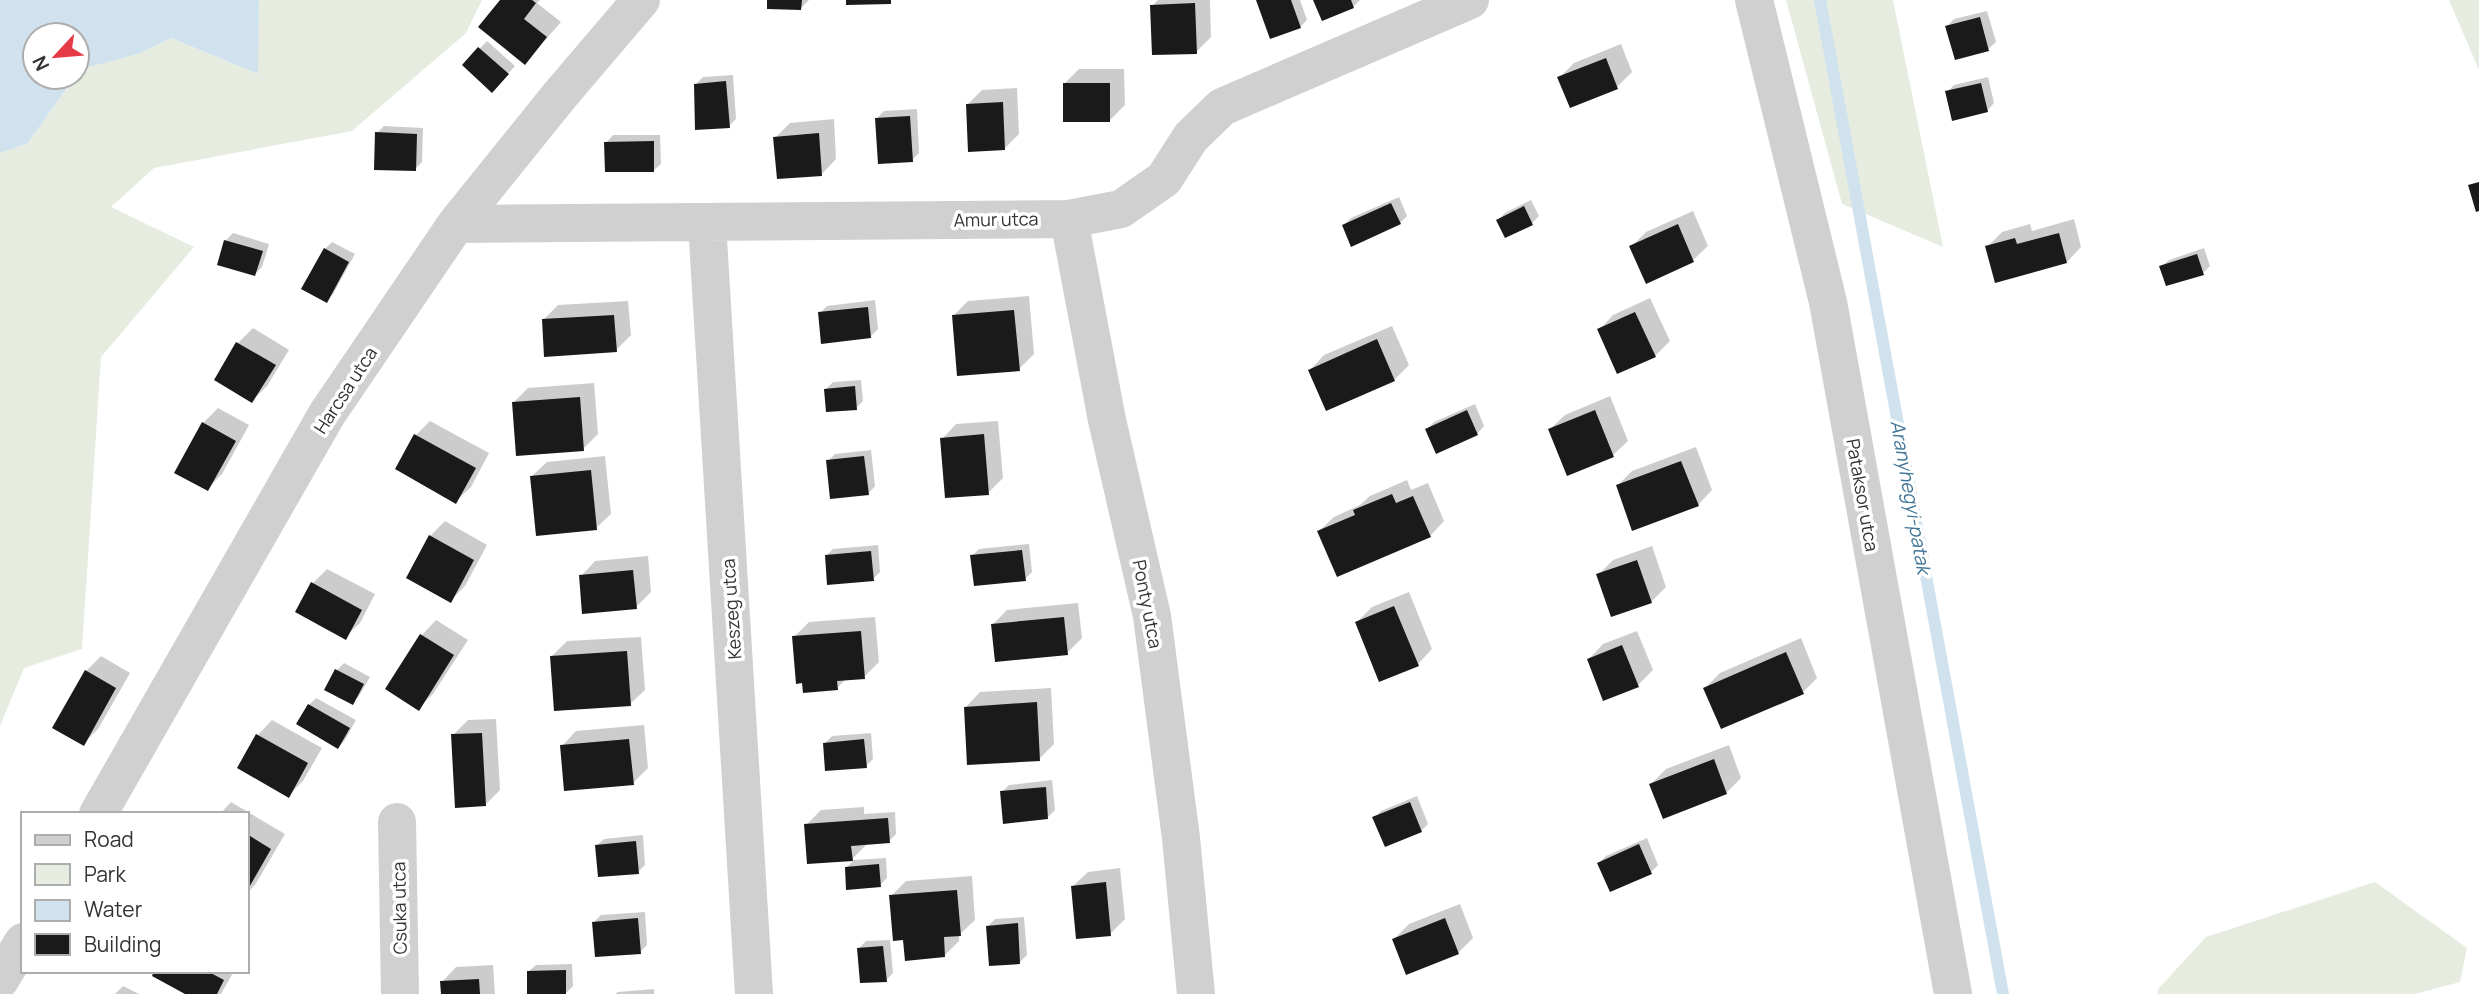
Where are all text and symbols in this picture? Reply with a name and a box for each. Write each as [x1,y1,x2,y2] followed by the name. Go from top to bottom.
[21,21,91,91] north arrow
[26,52,55,75] text: N
[953,206,1039,232] street label: Amur utca
[308,342,382,438] street label: Harcsa utca
[1885,418,1938,578] water label: Aranyhegyi-patak
[1841,437,1885,553] street label: Pataksor utca
[716,558,746,660] street label: Keszeg utca
[1128,558,1168,650] street label: Ponty utca
[21,812,248,973] legend
[84,825,134,853] text: Road
[84,860,126,888] text: Park
[386,861,412,955] street label: Csuka utca
[84,895,143,923] text: Water
[84,930,161,958] text: Building

